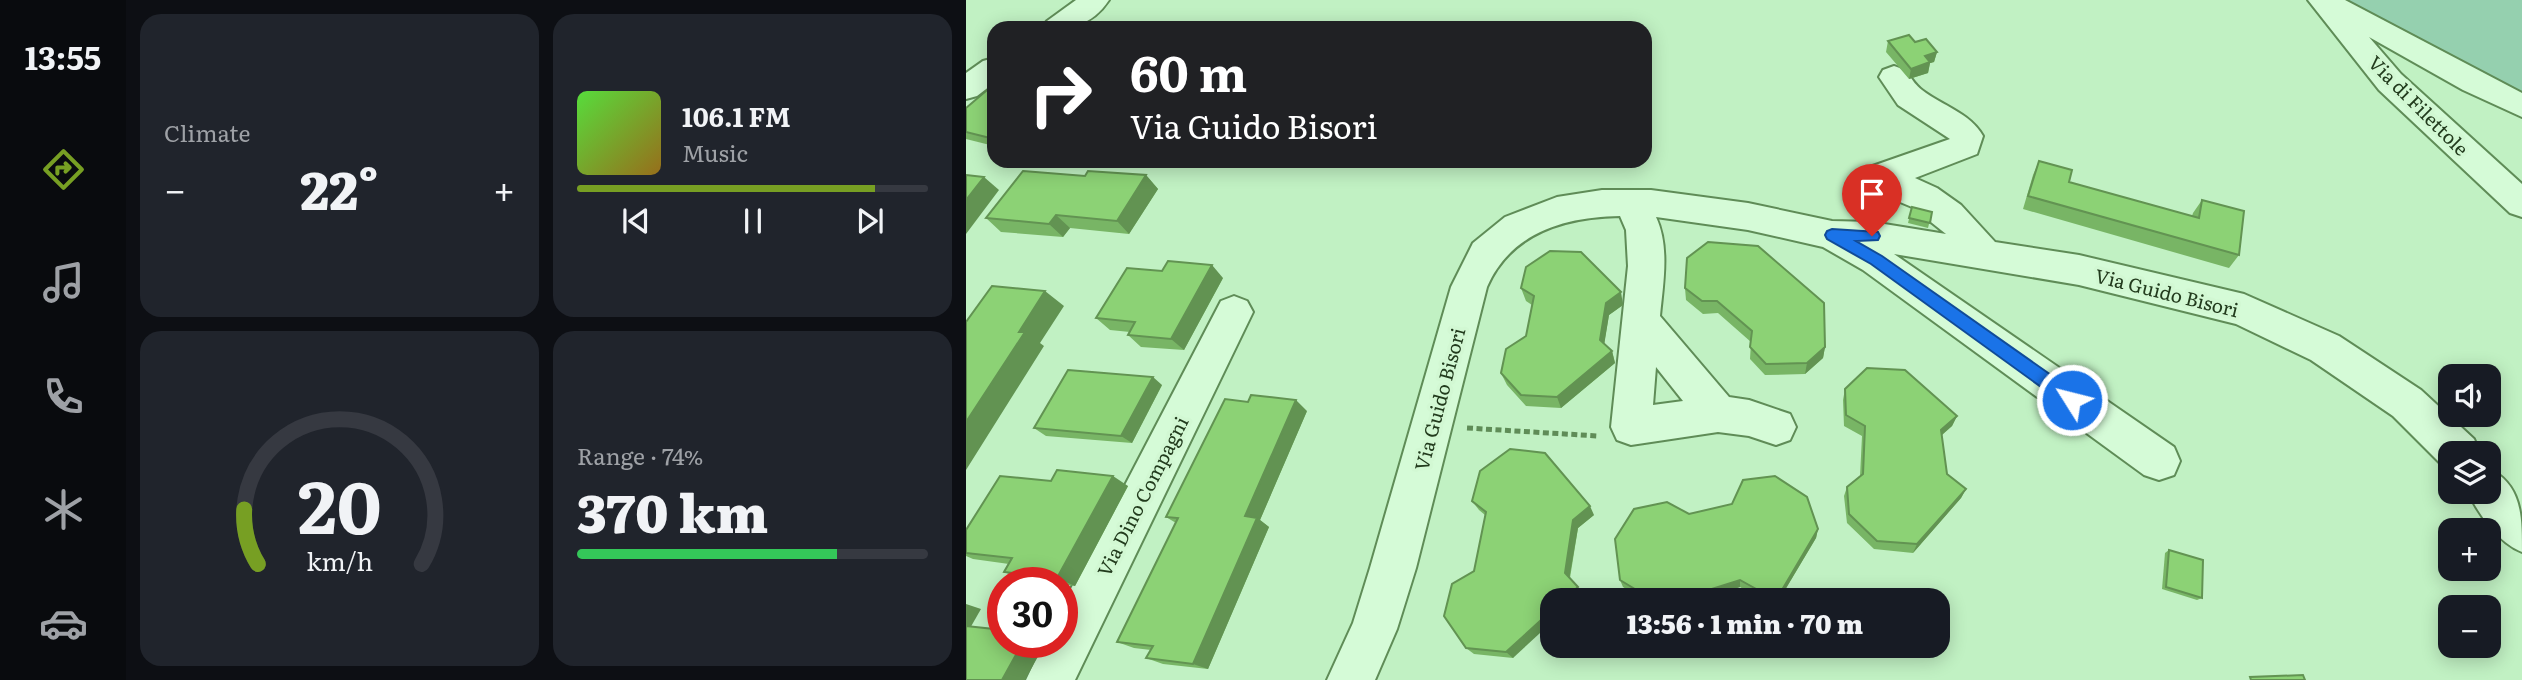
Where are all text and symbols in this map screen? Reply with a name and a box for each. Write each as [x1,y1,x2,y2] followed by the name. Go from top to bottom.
[25,32,101,80] text: 13:55
[1130,34,1247,107] text: 60 m
[1015,49,1106,140] icon: right
[2363,49,2476,162] street label: Via di Filettole
[682,96,791,135] text: 106.1 FM
[1130,101,1377,149] text: Via Guido Bisori
[164,115,250,149] text: Climate
[682,135,748,169] text: Music
[39,145,88,194] icon: directions
[300,149,379,226] text: 22°
[164,159,186,216] text: −
[493,159,515,216] text: +
[1842,164,1902,236] pin
[1853,175,1891,213] icon: arrive
[617,202,655,240] icon: previous
[734,202,772,240] icon: pause
[851,202,889,240] icon: next
[39,258,88,307] icon: music
[2092,261,2242,323] street label: Via Guido Bisori
[1406,324,1472,474] street label: Via Guido Bisori
[2035,363,2109,437] position arrow
[2438,364,2501,658] map controls
[2438,364,2501,427] button: sound
[39,372,88,421] icon: phone
[1090,411,1194,581] street label: Via Dino Compagni
[577,438,703,472] text: Range · 74%
[2438,441,2501,504] button: layers
[298,449,381,557] text: 20
[577,472,768,549] text: 370 km
[39,485,88,534] icon: climate
[2438,518,2501,581] button: +
[306,542,373,579] text: km/h
[987,567,1078,658] speed limit sign: 30
[2438,595,2501,658] button: −
[39,599,88,648] icon: car
[1627,603,1863,642] text: 13:56 · 1 min · 70 m

